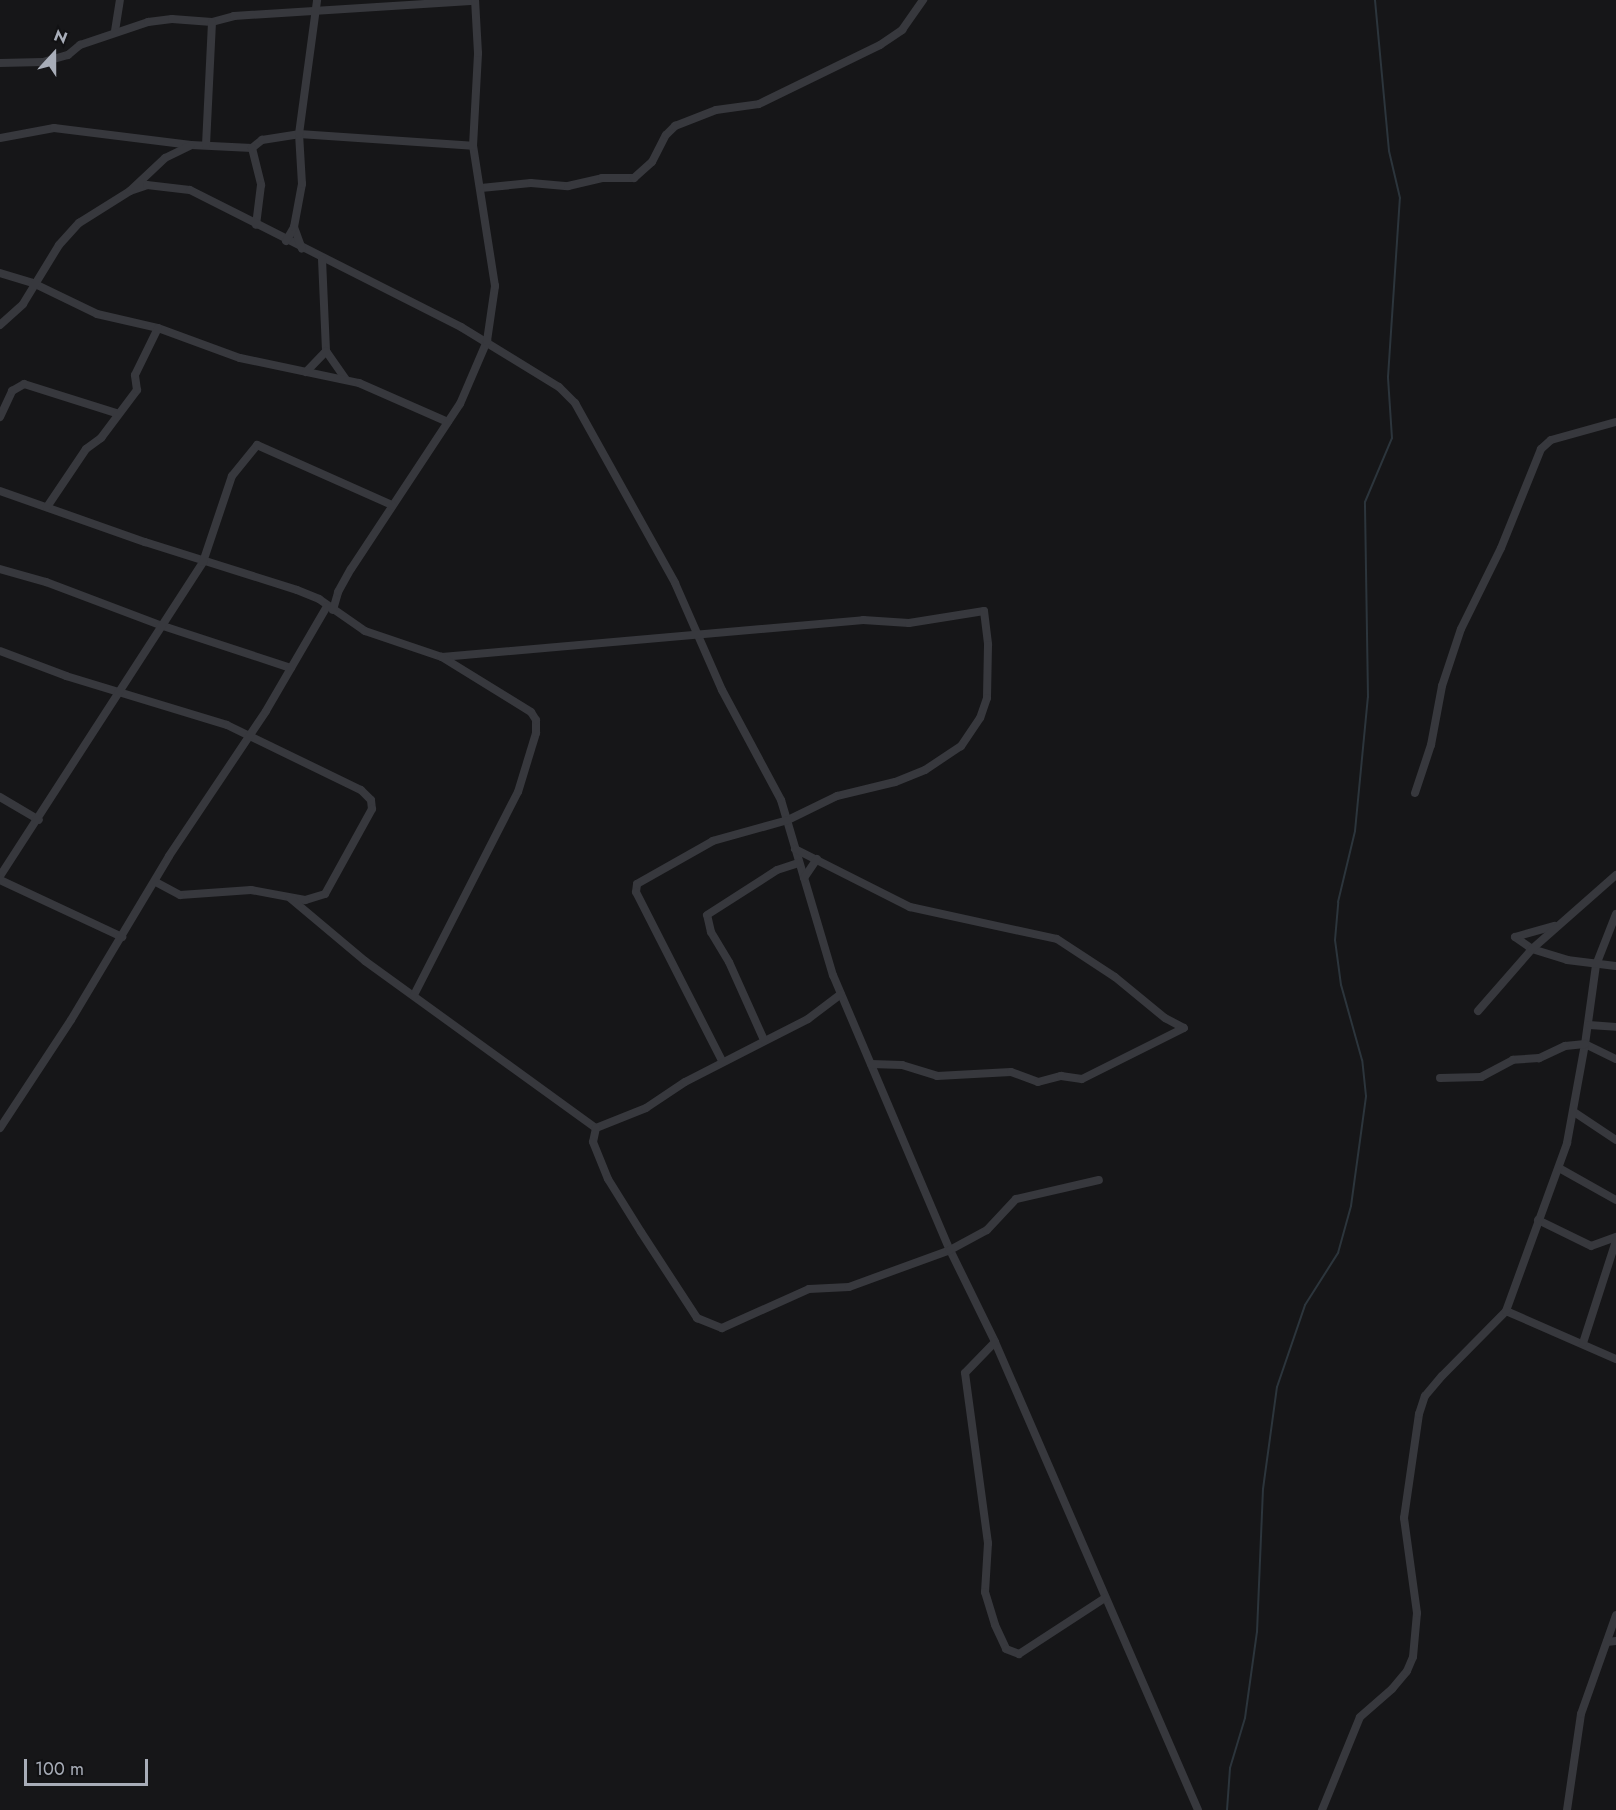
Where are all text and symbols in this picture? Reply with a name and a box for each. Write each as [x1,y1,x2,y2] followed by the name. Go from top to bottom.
[24,24,84,84] north arrow
[51,24,71,50] text: N
[27,1747,152,1785] scale bar
[35,1756,84,1782] text: 100 m

